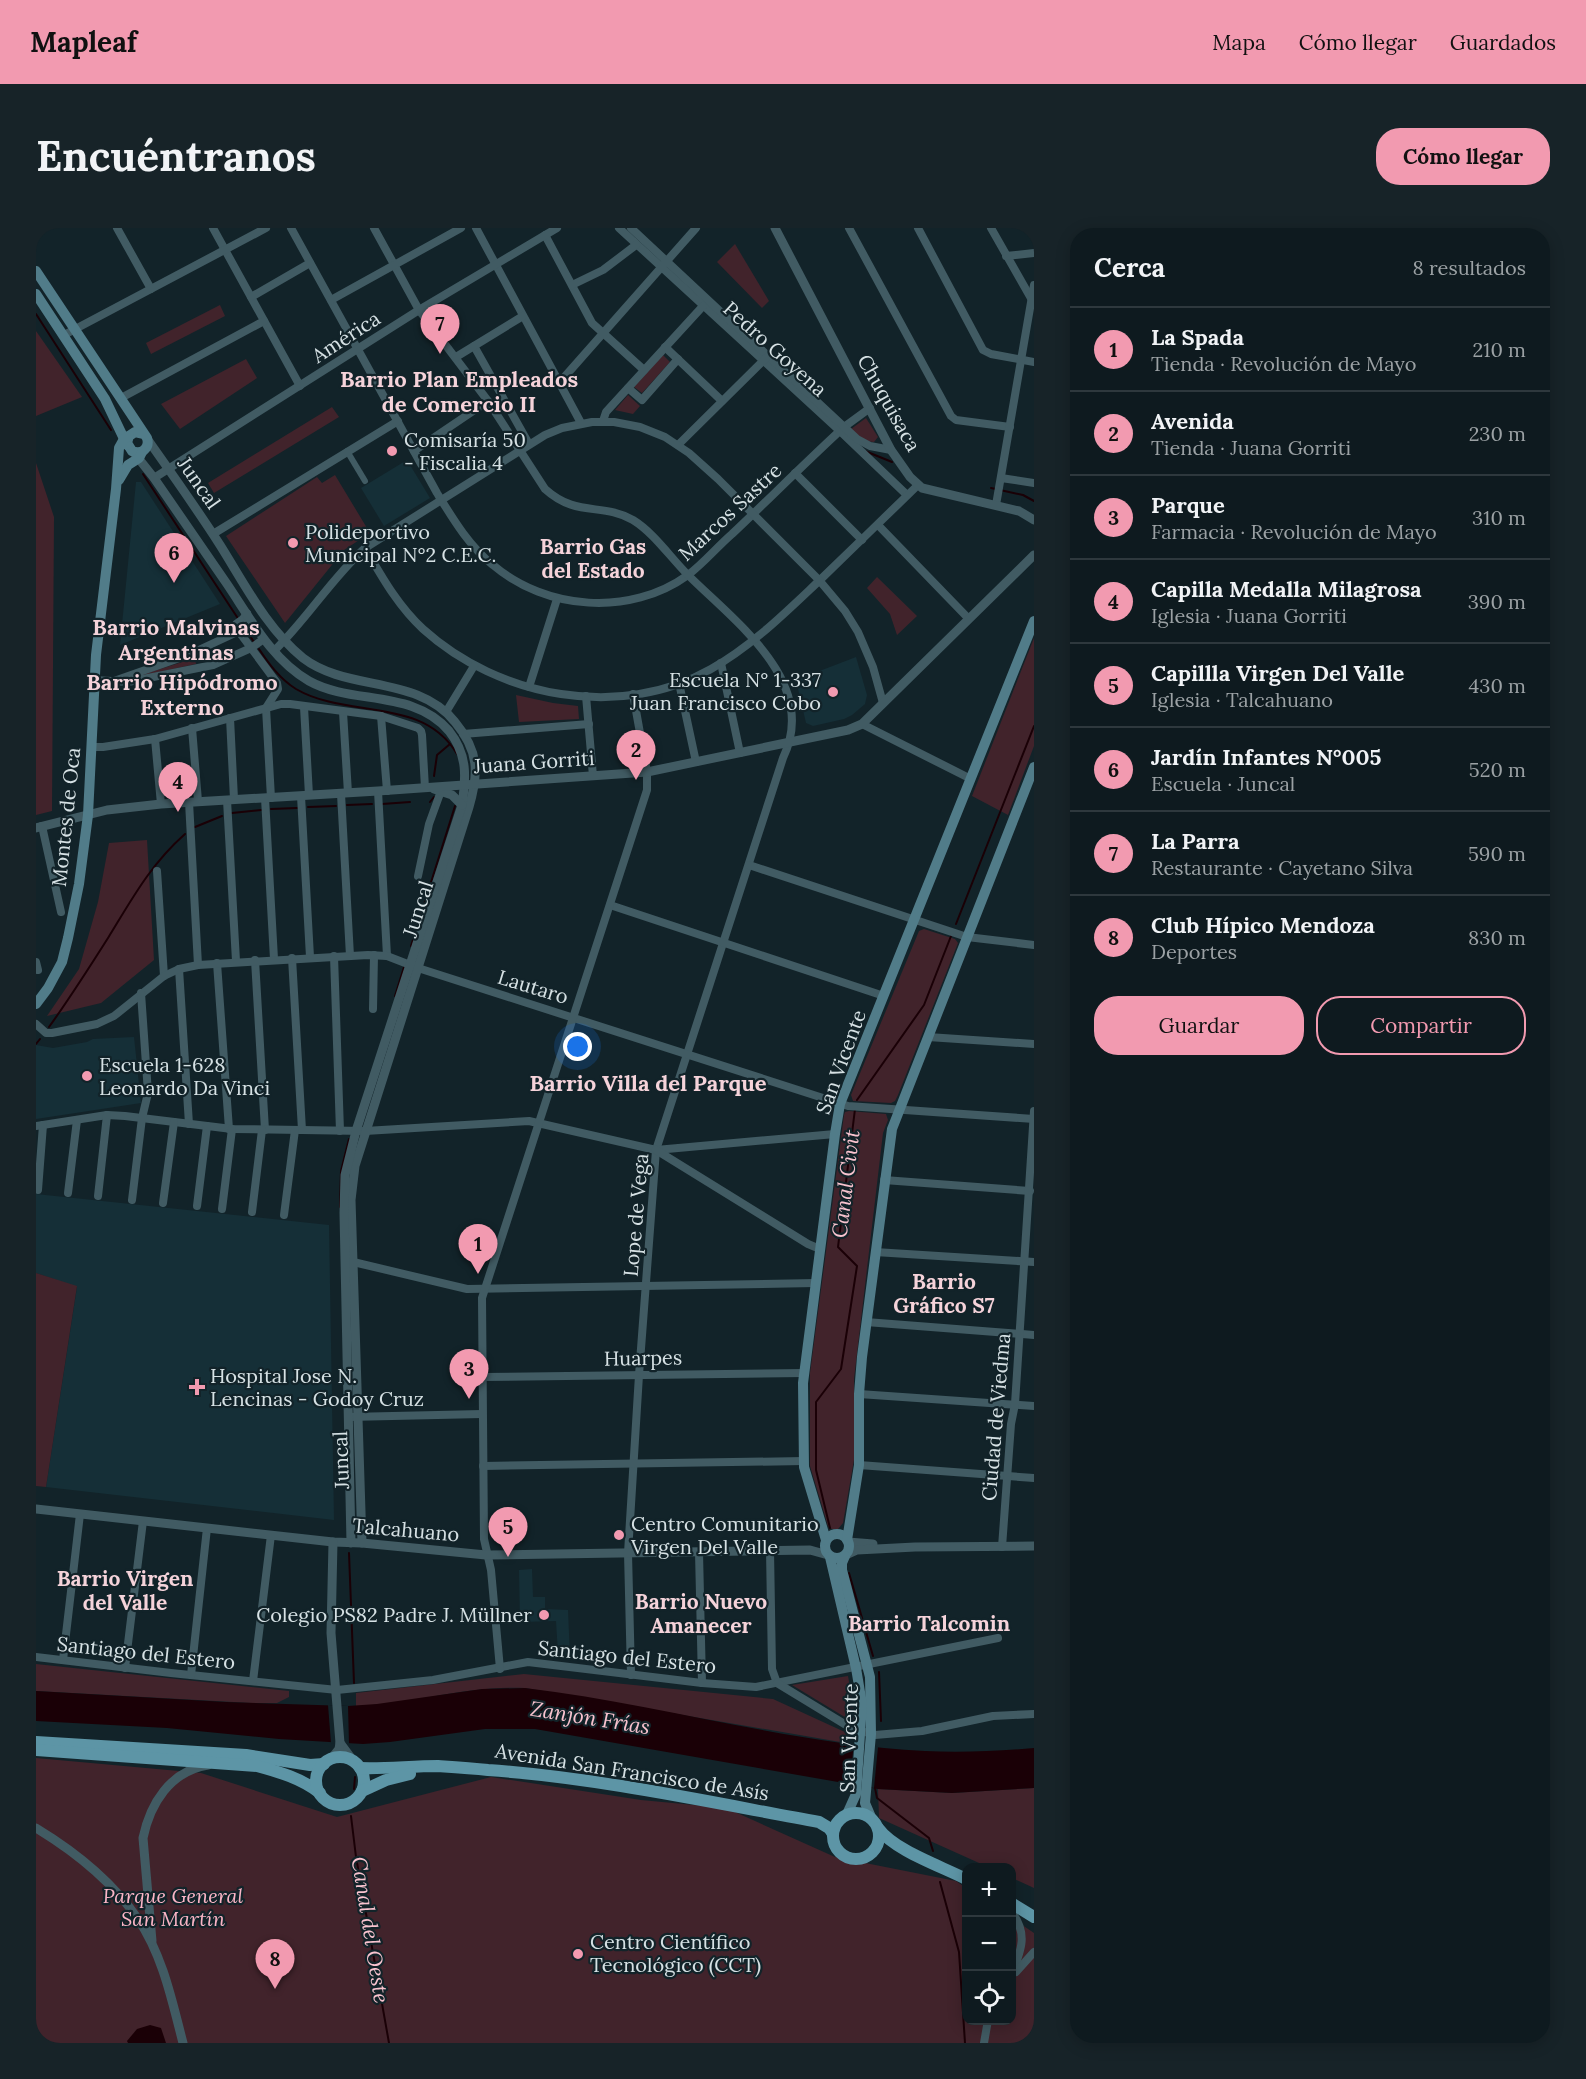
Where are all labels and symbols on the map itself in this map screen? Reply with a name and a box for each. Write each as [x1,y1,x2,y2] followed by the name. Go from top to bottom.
[718,296,832,402] street label: Pedro Goyena
[420,304,460,354] pin: 7
[306,305,385,368] street label: América
[852,350,926,456] street label: Chuquisaca
[340,365,578,418] district label: Barrio Plan Empleados de Comercio II
[404,427,526,475] place label: Comisaría 50 - Fiscalia 4
[385,444,399,458] marker: Comisaría 50 - Fiscalia 4
[172,451,226,514] street label: Juncal
[673,457,787,566] street label: Marcos Sastre
[305,519,496,567] place label: Polideportivo Municipal N°2 C.E.C.
[540,533,646,584] district label: Barrio Gas del Estado
[154,534,194,583] pin: 6
[286,536,300,550] marker: Polideportivo Municipal N°2 C.E.C.
[92,613,260,666] district label: Barrio Malvinas Argentinas
[629,667,821,715] place label: Escuela N° 1-337 Juan Francisco Cobo
[86,668,278,721] district label: Barrio Hipódromo Externo
[826,685,840,699] marker: Escuela N° 1-337 Juan Francisco Cobo
[616,730,656,780] pin: 2
[472,745,595,778] street label: Juana Gorriti
[46,746,85,888] street label: Montes de Oca
[158,762,198,812] pin: 4
[396,877,438,941] street label: Juncal
[495,964,571,1009] street label: Lautaro
[810,1006,871,1117] street label: San Vicente
[563,1032,592,1061] your location
[99,1052,270,1100] place label: Escuela 1-628 Leonardo Da Vinci
[80,1069,94,1083] marker: Escuela 1-628 Leonardo Da Vinci
[529,1069,767,1097] district label: Barrio Villa del Parque
[825,1128,866,1239] water label: Canal Civit
[618,1152,653,1278] street label: Lope de Vega
[458,1224,498,1274] pin: 1
[893,1268,995,1319] district label: Barrio Gráfico S7
[976,1332,1015,1502] street label: Ciudad de Viedma
[604,1344,682,1371] street label: Huarpes
[450,1350,488,1399] pin: 3
[210,1363,424,1411] place label: Hospital Jose N. Lencinas - Godoy Cruz
[188,1378,206,1396] marker: Hospital Jose N. Lencinas - Godoy Cruz
[327,1431,354,1490] street label: Juncal
[488,1508,528,1557] pin: 5
[630,1511,819,1559] place label: Centro Comunitario Virgen Del Valle
[352,1512,460,1547] street label: Talcahuano
[612,1528,626,1542] marker: Centro Comunitario Virgen Del Valle
[57,1565,193,1616] district label: Barrio Virgen del Valle
[635,1588,767,1639] district label: Barrio Nuevo Amanecer
[256,1602,532,1627] place label: Colegio PS82 Padre J. Müllner
[537,1608,551,1622] marker: Colegio PS82 Padre J. Müllner
[848,1610,1010,1637] district label: Barrio Talcomin
[56,1631,236,1674] street label: Santiago del Estero
[537,1635,717,1678] street label: Santiago del Estero
[834,1683,863,1793] street label: San Vicente
[528,1695,652,1740] water label: Zanjón Frías
[492,1737,771,1806] street label: Avenida San Francisco de Asís
[346,1855,395,2005] water label: Canal del Oeste
[103,1883,244,1931] park label: Parque General San Martín
[590,1929,761,1978] place label: Centro Científico Tecnológico (CCT)
[256,1940,294,1989] pin: 8
[571,1947,585,1961] marker: Centro Científico Tecnológico (CCT)

